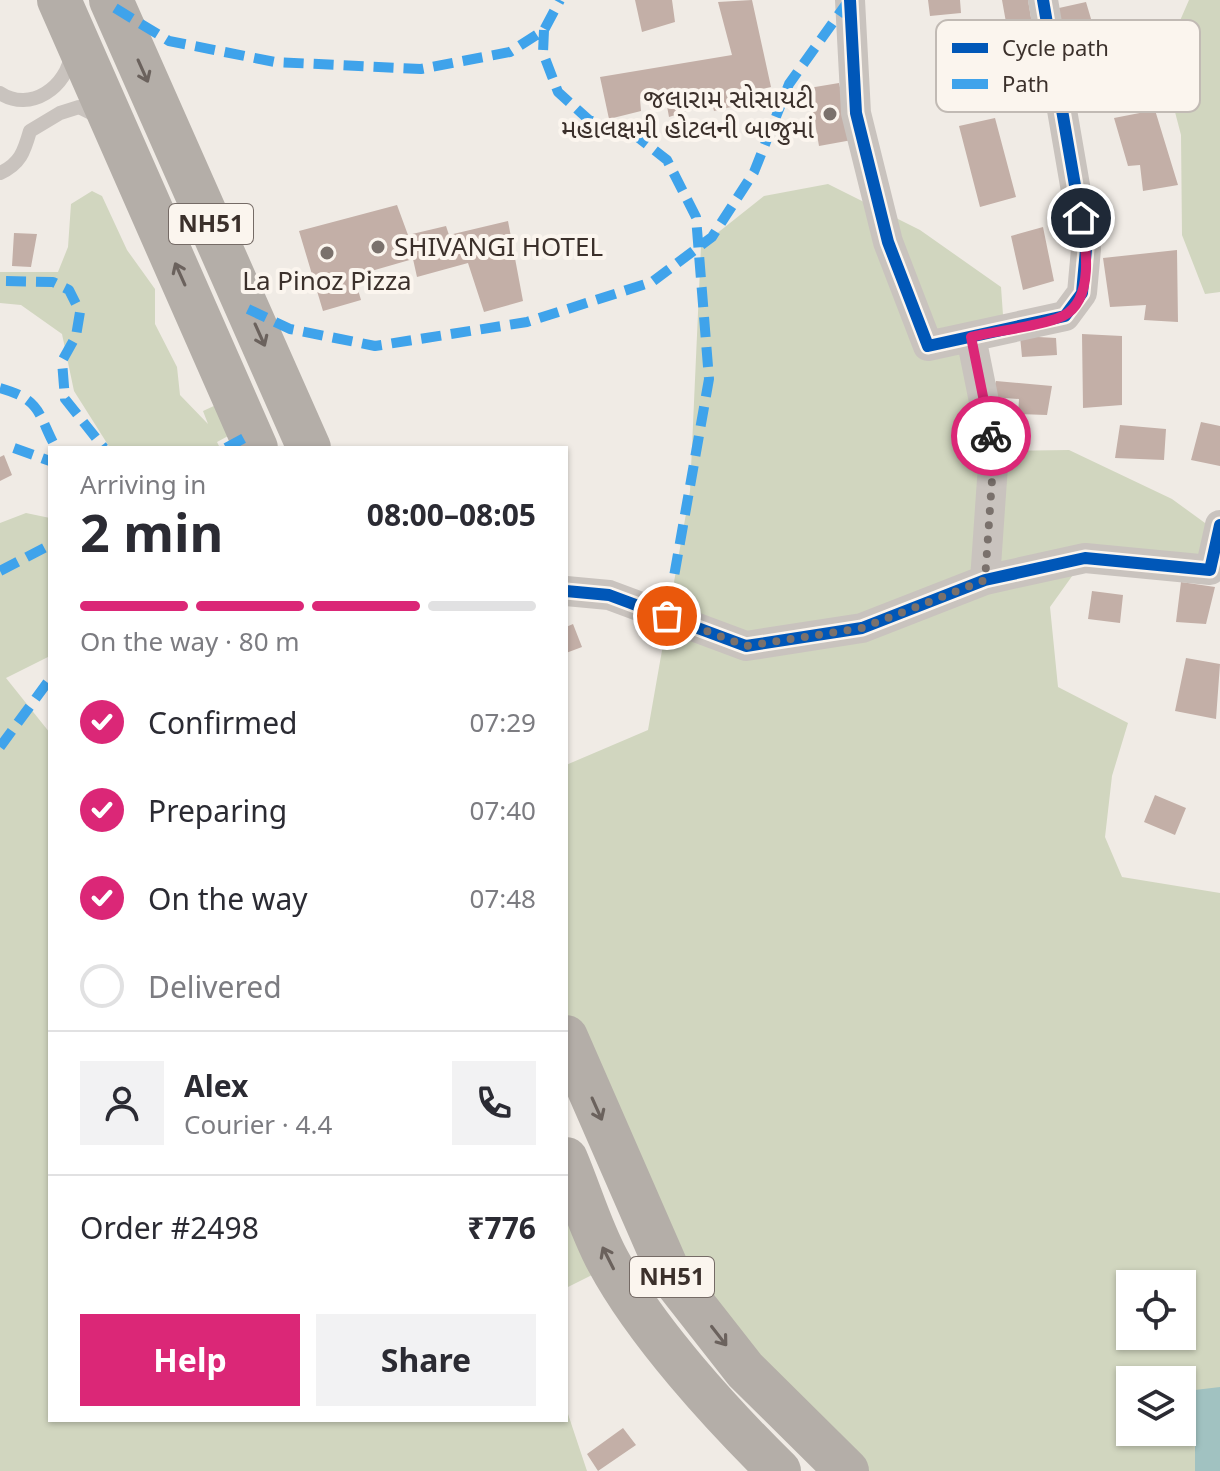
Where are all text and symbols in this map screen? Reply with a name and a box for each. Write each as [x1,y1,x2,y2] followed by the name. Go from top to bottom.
[936,20,1200,112] legend
[1002,32,1109,62] text: Cycle path
[136,59,151,83] one-way arrow
[1002,68,1049,98] text: Path
[561,80,814,146] place label: જલારામ સોસાયટી મહાલ‌ક્ષમી હોટલની બાજુમાં
[821,105,839,123] marker: જલારામ સોસાયટી મહાલ‌ક્ષમી હોટલની બાજુમાં
[1047,184,1115,252] pin
[1059,196,1103,240] icon: home
[169,204,253,244] road number: NH51
[394,228,603,264] place label: SHIVANGI HOTEL
[369,238,387,256] marker: SHIVANGI HOTEL
[318,244,336,262] marker: La Pinoz Pizza
[171,262,186,287] one-way arrow
[242,262,412,298] place label: La Pinoz Pizza
[253,322,268,346] one-way arrow
[951,396,1031,476] courier
[969,414,1013,458] icon: bike
[80,466,206,502] text: Arriving in
[367,494,536,535] text: 08:00–08:05
[80,496,223,567] text: 2 min
[633,582,701,650] pin
[645,594,689,638] icon: bag
[80,623,300,659] text: On the way · 80 m
[80,700,124,744] icon: check
[148,702,298,743] text: Confirmed
[470,704,536,740] text: 07:29
[80,788,124,832] icon: check
[148,790,287,831] text: Preparing
[470,792,536,828] text: 07:40
[80,876,124,920] icon: check
[148,878,308,919] text: On the way
[470,880,536,916] text: 07:48
[148,966,282,1007] text: Delivered
[80,1061,164,1145] button: person
[452,1061,536,1145] button: phone
[184,1065,248,1106] text: Alex
[591,1096,606,1120] one-way arrow
[184,1106,332,1142] text: Courier · 4.4
[80,1207,259,1248] text: Order #2498
[467,1207,536,1248] text: ₹776
[599,1247,615,1271] one-way arrow
[630,1257,714,1297] road number: NH51
[1116,1270,1196,1446] map controls
[1116,1270,1196,1350] button: locate
[80,1314,300,1406] button: Help
[316,1314,536,1406] button: Share
[710,1325,727,1346] one-way arrow
[1116,1366,1196,1446] button: layers

